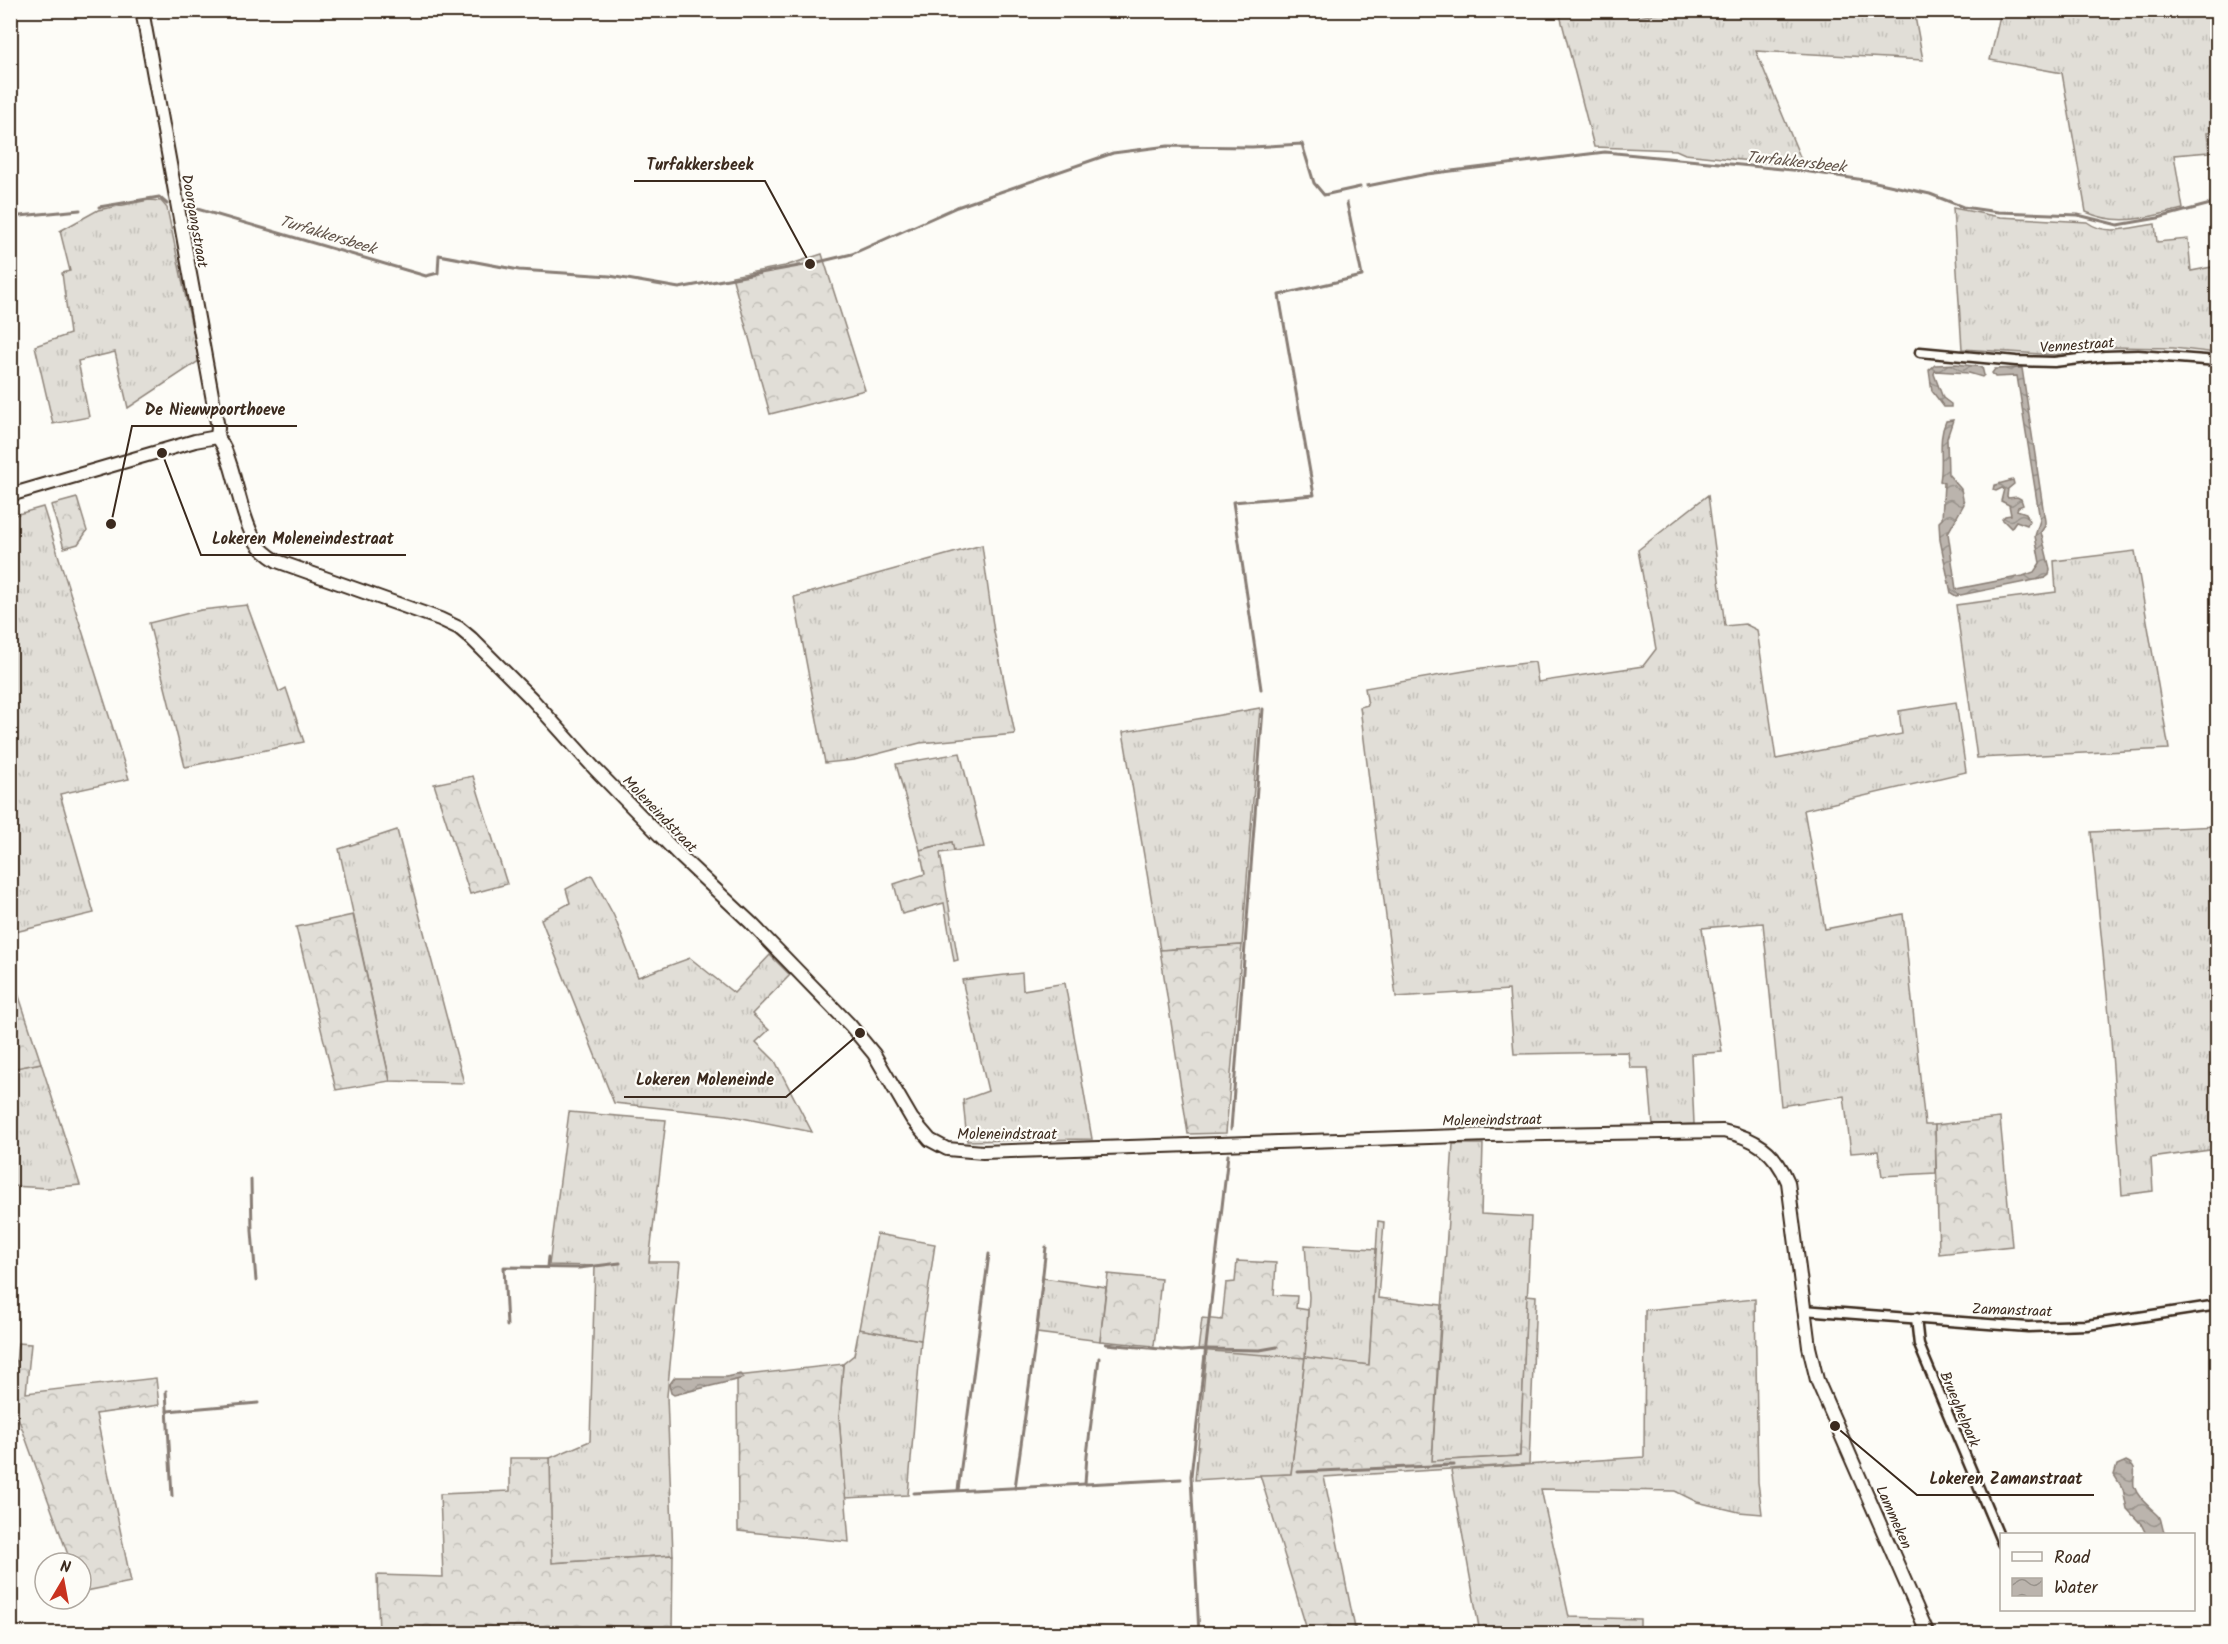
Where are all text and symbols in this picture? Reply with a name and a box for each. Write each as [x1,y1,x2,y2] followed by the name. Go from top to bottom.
[1745,145,1849,180] water label: Turfakkersbeek
[634,147,765,181] callout: Turfakkersbeek
[647,153,755,178] text: Turfakkersbeek
[174,173,214,270] street label: Doorgangstraat
[276,209,381,263] water label: Turfakkersbeek
[2039,331,2115,361] street label: Vennestraat
[132,392,297,426] callout: De Nieuwpoorthoeve
[145,398,286,423] text: De Nieuwpoorthoeve
[201,521,406,555] callout: Lokeren Moleneindestraat
[212,527,395,552] text: Lokeren Moleneindestraat
[616,770,703,859] street label: Moleneindstraat
[624,1063,786,1097] callout: Lokeren Moleneinde
[636,1068,774,1093] text: Lokeren Moleneinde
[1442,1108,1542,1134] street label: Moleneindstraat
[957,1123,1057,1147] street label: Moleneindstraat
[1971,1298,2053,1324] street label: Zamanstraat
[1932,1368,1986,1452] street label: Brueghelpark
[1917,1461,2094,1495] callout: Lokeren Zamanstraat
[1930,1467,2083,1492] text: Lokeren Zamanstraat
[1868,1482,1918,1553] street label: Lammeken
[2000,1533,2195,1611] legend
[2054,1544,2091,1573] text: Road
[33,1551,93,1611] north arrow
[58,1555,72,1581] text: N
[2054,1574,2099,1603] text: Water

